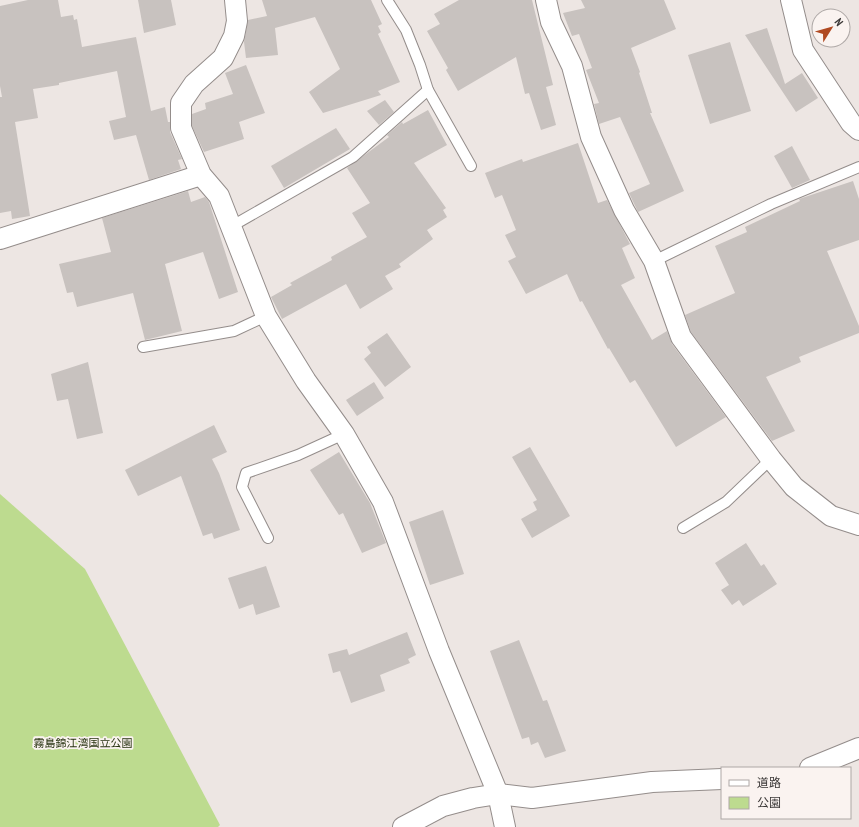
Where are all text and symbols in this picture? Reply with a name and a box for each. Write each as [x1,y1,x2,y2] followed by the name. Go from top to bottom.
[811,8,851,48] north arrow
[832,15,846,29] text: N
[34,736,133,750] park label: 霧島錦江湾国立公園
[721,767,851,819] legend
[757,775,781,790] text: 道路
[757,795,781,810] text: 公園

